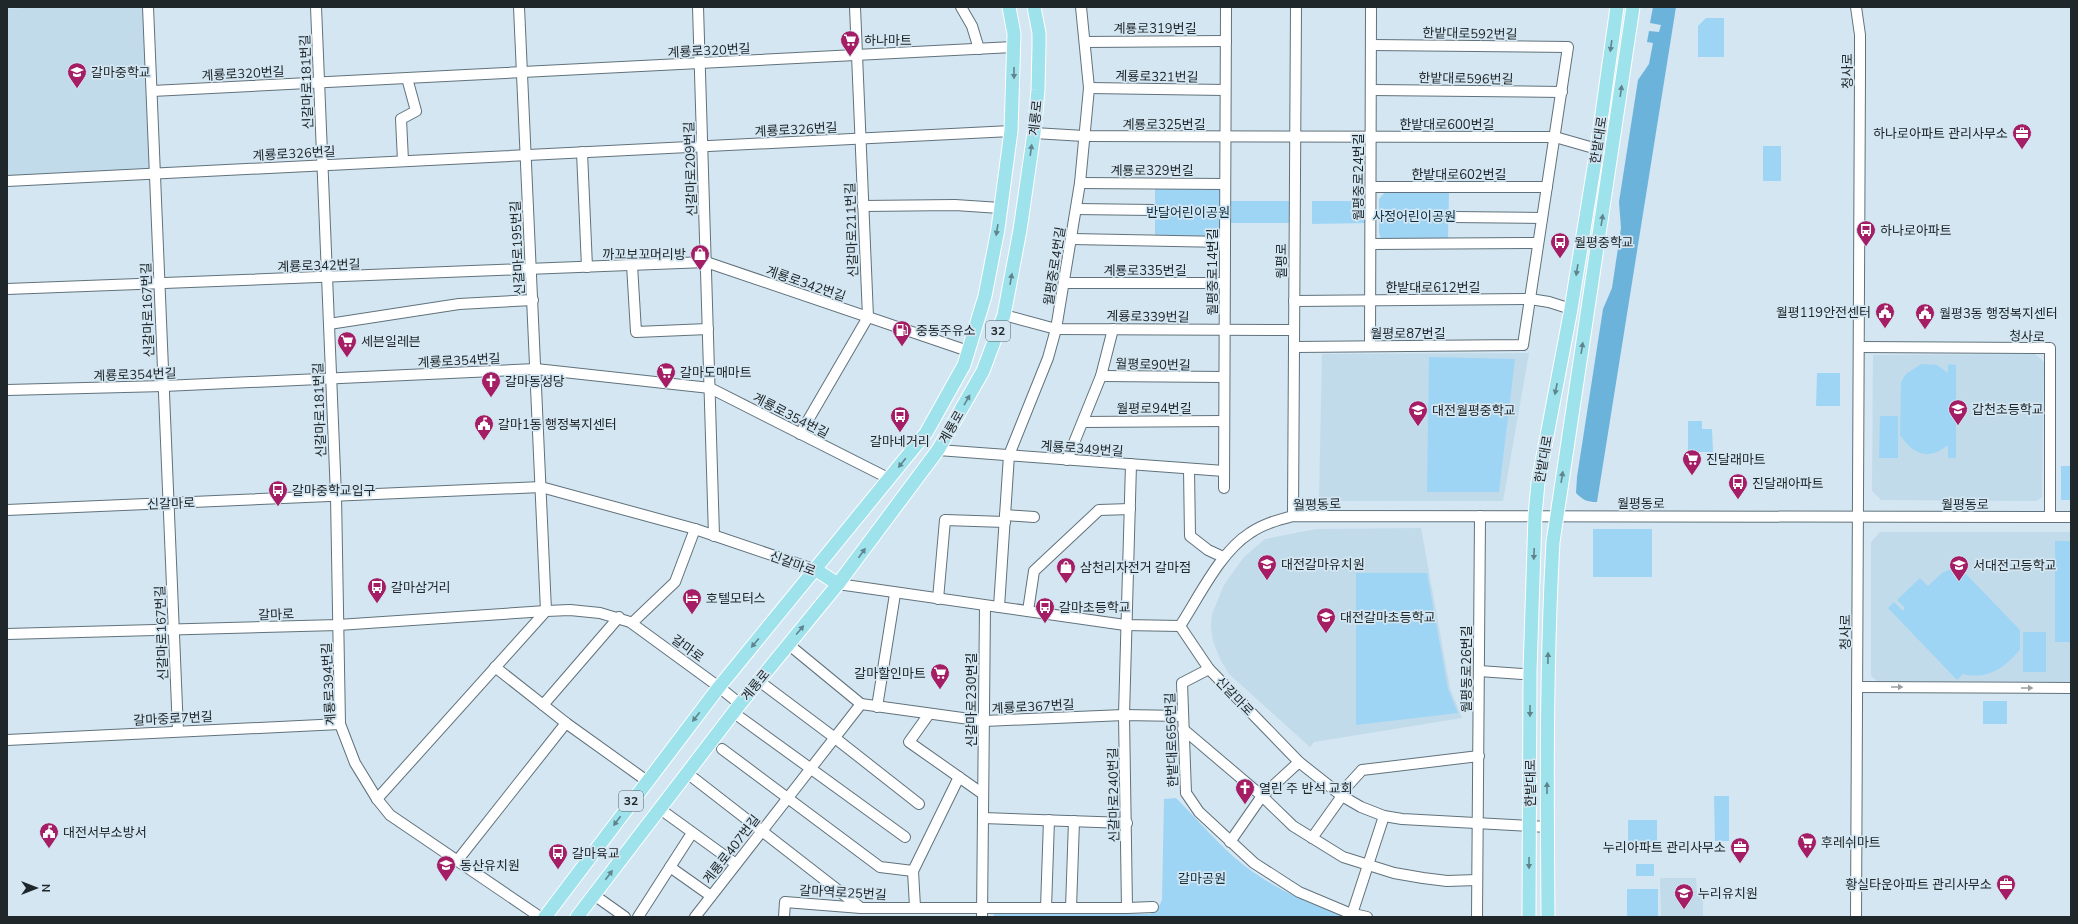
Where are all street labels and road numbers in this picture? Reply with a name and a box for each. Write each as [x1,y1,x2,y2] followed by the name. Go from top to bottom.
[1113,20,1197,38] street label: 계룡로319번길
[1422,24,1518,44] street label: 한밭대로592번길
[296,34,318,130] street label: 신갈마로181번길
[667,40,751,62] street label: 계룡로320번길
[1839,53,1857,89] street label: 청사로
[201,63,285,85] street label: 계룡로320번길
[1115,67,1199,87] street label: 계룡로321번길
[1418,69,1514,89] street label: 한밭대로596번길
[1025,99,1047,137] street label: 계룡로
[1586,115,1612,165] street label: 한밭대로
[1122,116,1206,134] street label: 계룡로325번길
[1399,116,1495,134] street label: 한밭대로600번길
[754,119,838,141] street label: 계룡로326번길
[680,121,702,217] street label: 신갈마로209번길
[1350,133,1368,221] street label: 월평중로24번길
[252,143,336,165] street label: 계룡로326번길
[1110,162,1194,180] street label: 계룡로329번길
[1411,166,1507,184] street label: 한밭대로602번길
[841,182,863,278] street label: 신갈마로211번길
[507,200,529,296] street label: 신갈마로195번길
[1040,225,1070,307] street label: 월평중로4번길
[1204,228,1222,316] street label: 월평중로14번길
[1273,243,1291,279] street label: 월평로
[277,256,361,276] street label: 계룡로342번길
[137,262,159,358] street label: 신갈마로167번길
[763,262,848,306] street label: 계룡로342번길
[1103,262,1187,280] street label: 계룡로335번길
[1385,279,1481,297] street label: 한밭대로612번길
[1106,307,1190,327] street label: 계룡로339번길
[986,321,1010,341] road number: 32
[1370,325,1446,343] street label: 월평로87번길
[2009,327,2045,347] street label: 청사로
[417,350,501,372] street label: 계룡로354번길
[1115,355,1191,375] street label: 월평로90번길
[309,362,331,458] street label: 신갈마로181번길
[93,365,177,385] street label: 계룡로354번길
[749,389,832,443] street label: 계룡로354번길
[1116,400,1192,418] street label: 월평로94번길
[935,407,969,448] street label: 계룡로
[1531,434,1557,484] street label: 한밭대로
[1040,437,1124,461] street label: 계룡로349번길
[147,494,195,514] street label: 신갈마로
[1293,495,1341,515] street label: 월평동로
[1617,495,1665,513] street label: 월평동로
[1941,496,1989,514] street label: 월평동로
[767,547,818,581] street label: 신갈마로
[151,585,173,681] street label: 신갈마로167번길
[258,605,294,625] street label: 갈마로
[1837,614,1855,650] street label: 청사로
[1458,625,1476,713] street label: 월평동로26번길
[668,631,707,667] street label: 갈마로
[318,642,340,726] street label: 계룡로394번길
[963,652,981,748] street label: 신갈마로230번길
[737,666,774,705] street label: 계룡로
[1211,673,1257,720] street label: 신갈마로
[1161,692,1183,788] street label: 한밭대로656번길
[991,696,1075,718] street label: 계룡로367번길
[133,708,213,730] street label: 갈마중로7번길
[1104,747,1124,843] street label: 신갈마로240번길
[1522,759,1540,807] street label: 한밭대로
[619,791,643,811] road number: 32
[699,811,764,888] street label: 계룡로407번길
[799,882,887,904] street label: 갈마역로25번길

